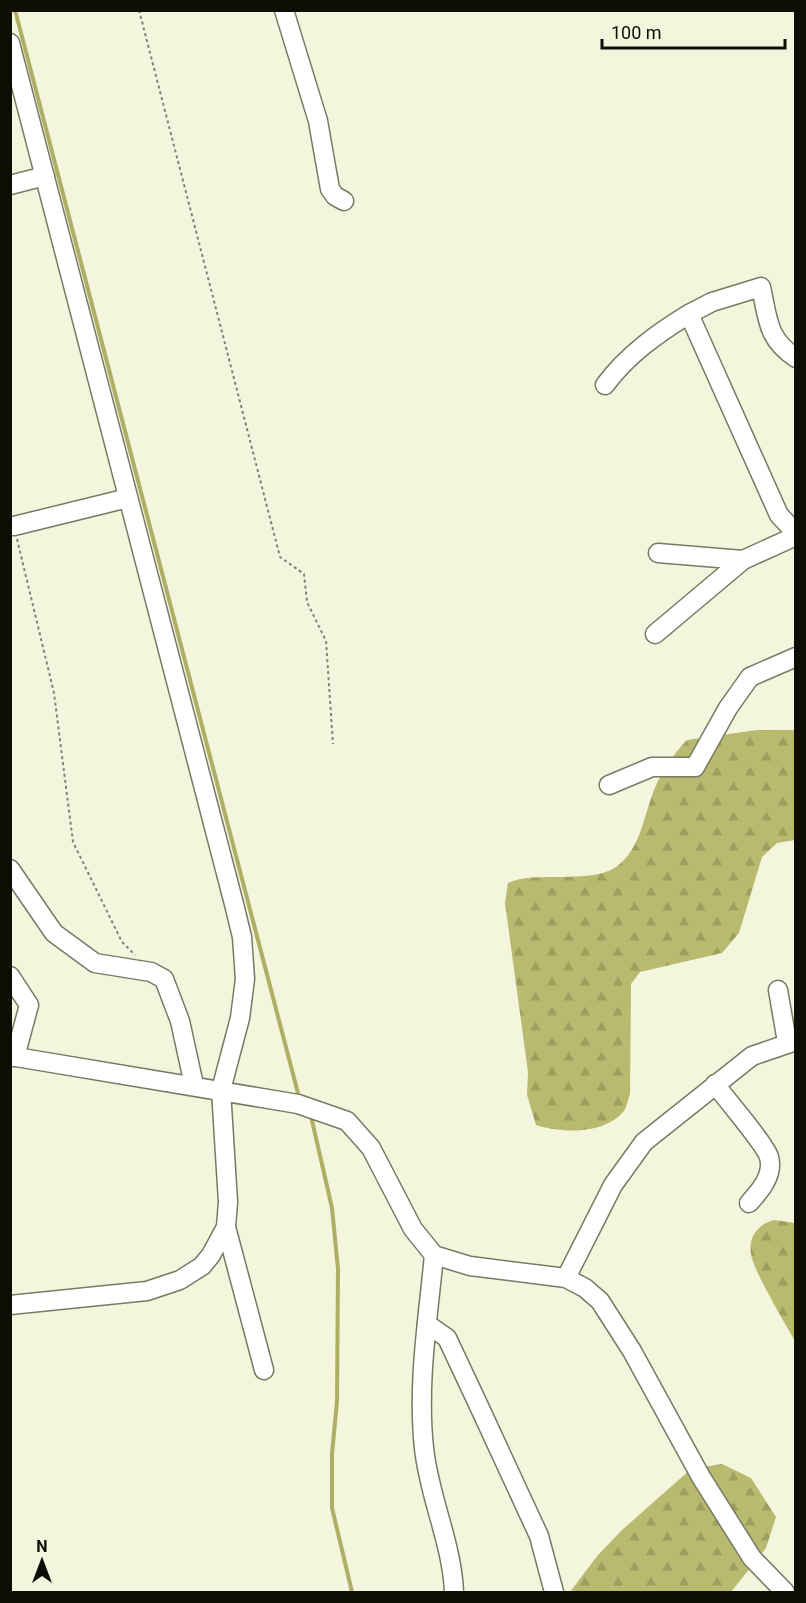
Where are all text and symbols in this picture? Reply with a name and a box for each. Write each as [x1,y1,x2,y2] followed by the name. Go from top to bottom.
[602,12,785,50] scale bar
[611,22,662,43] text: 100 m
[12,1531,72,1591] north arrow
[36,1537,48,1556] text: N

